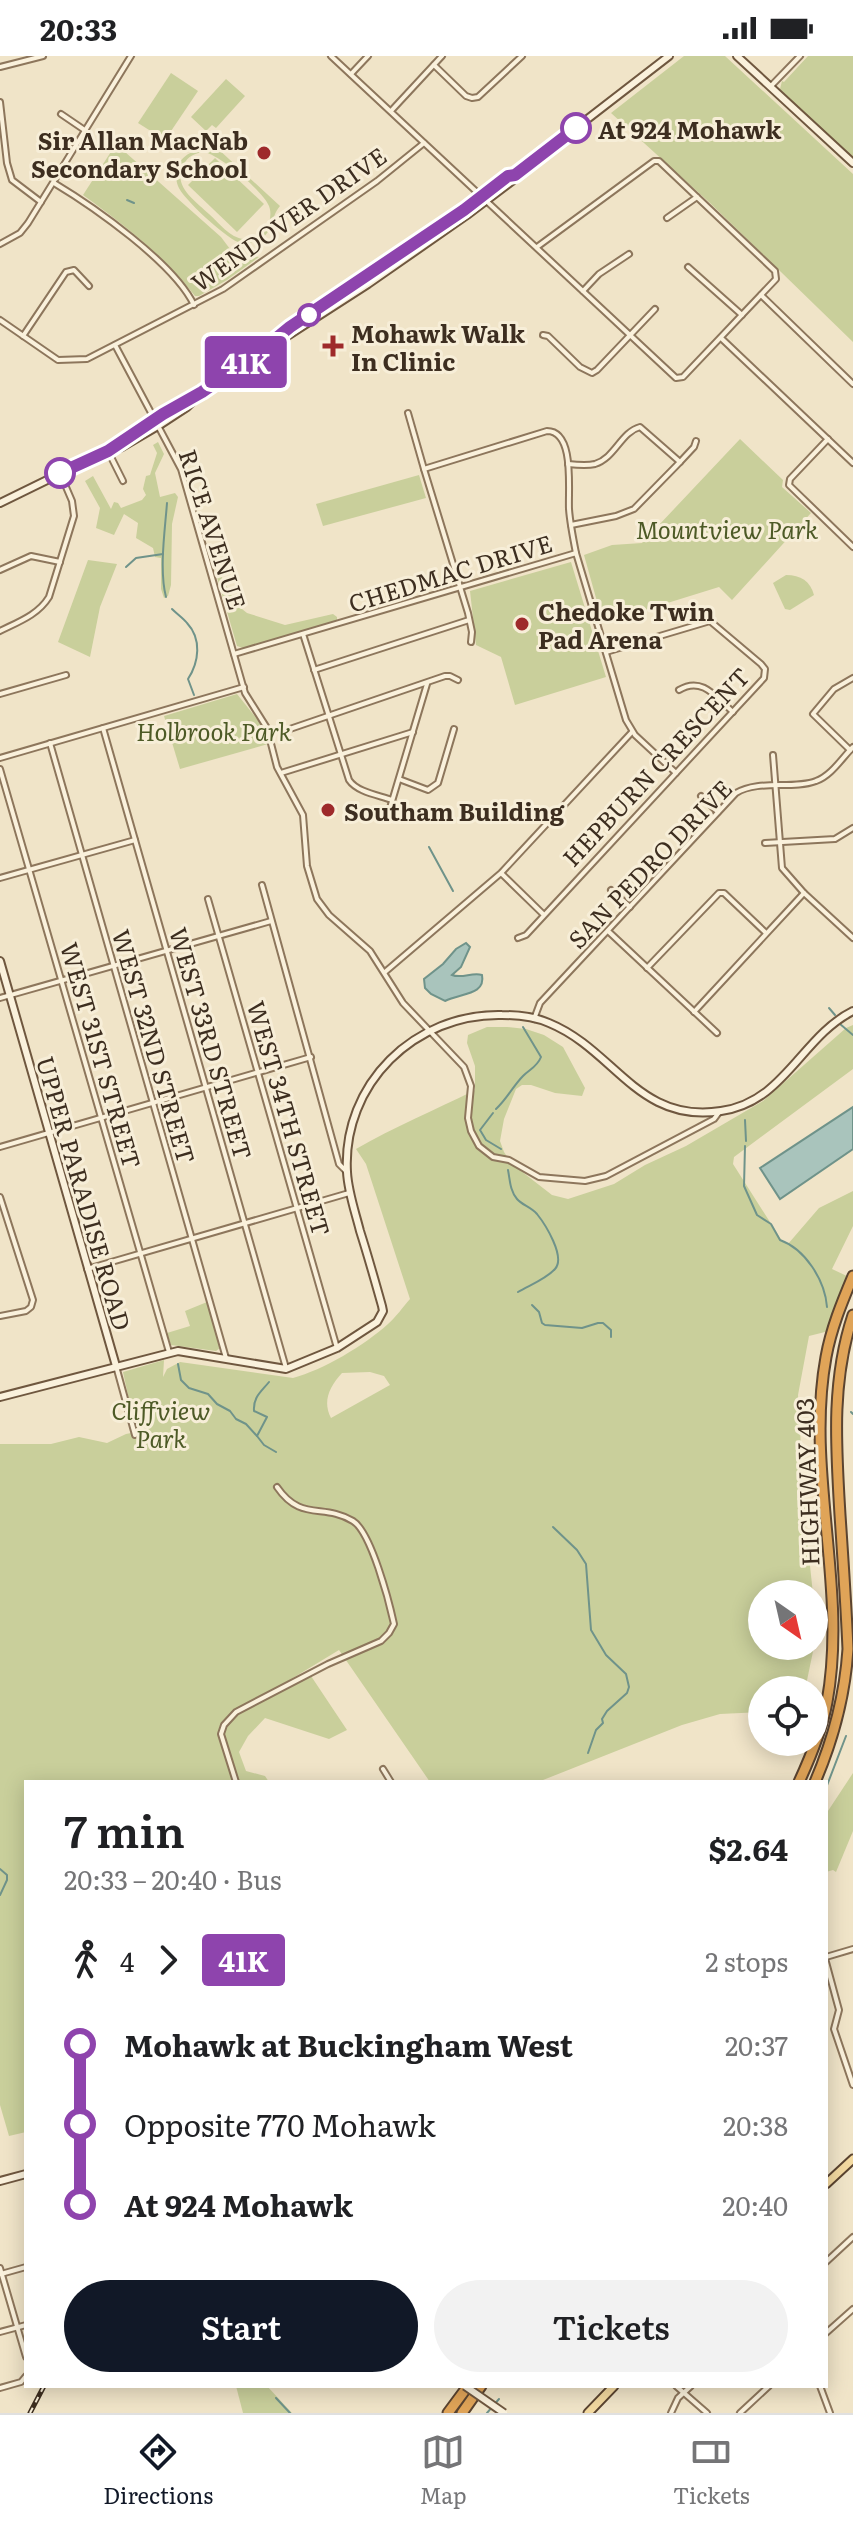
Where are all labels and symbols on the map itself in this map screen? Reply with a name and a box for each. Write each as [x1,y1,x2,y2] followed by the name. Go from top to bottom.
[598,111,782,146] place label: At 924 Mohawk
[561,113,591,143] marker: At 924 Mohawk
[31,122,248,185] place label: Sir Allan MacNab Secondary School
[183,137,393,299] street label: WENDOVER DRIVE
[255,144,273,162] marker: Sir Allan MacNab Secondary School
[298,304,320,326] unlabelled marker
[351,315,526,378] place label: Mohawk Walk In Clinic
[322,335,344,357] marker: Mohawk Walk In Clinic
[200,336,292,388] line badge: 41K
[172,444,256,614] street label: RICE AVENUE
[45,458,75,488] unlabelled marker
[636,511,819,546] park label: Mountview Park
[344,524,556,620] street label: CHEDMAC DRIVE
[538,593,715,656] place label: Chedoke Twin Pad Arena
[513,615,531,633] marker: Chedoke Twin Pad Arena
[553,659,757,873] street label: HEPBURN CRESCENT
[136,713,293,748] park label: Holbrook Park
[559,771,739,955] street label: SAN PEDRO DRIVE
[344,793,565,828] place label: Southam Building
[319,801,337,819] marker: Southam Building
[162,923,262,1163] street label: WEST 33RD STREET
[105,925,205,1167] street label: WEST 32ND STREET
[53,938,151,1172] street label: WEST 31ST STREET
[240,996,340,1240] street label: WEST 34TH STREET
[29,1052,141,1334] street label: UPPER PARADISE ROAD
[111,1392,211,1455] park label: Cliffview Park
[786,1397,826,1567] street label: HIGHWAY 403
[748,1580,828,1660] north arrow

